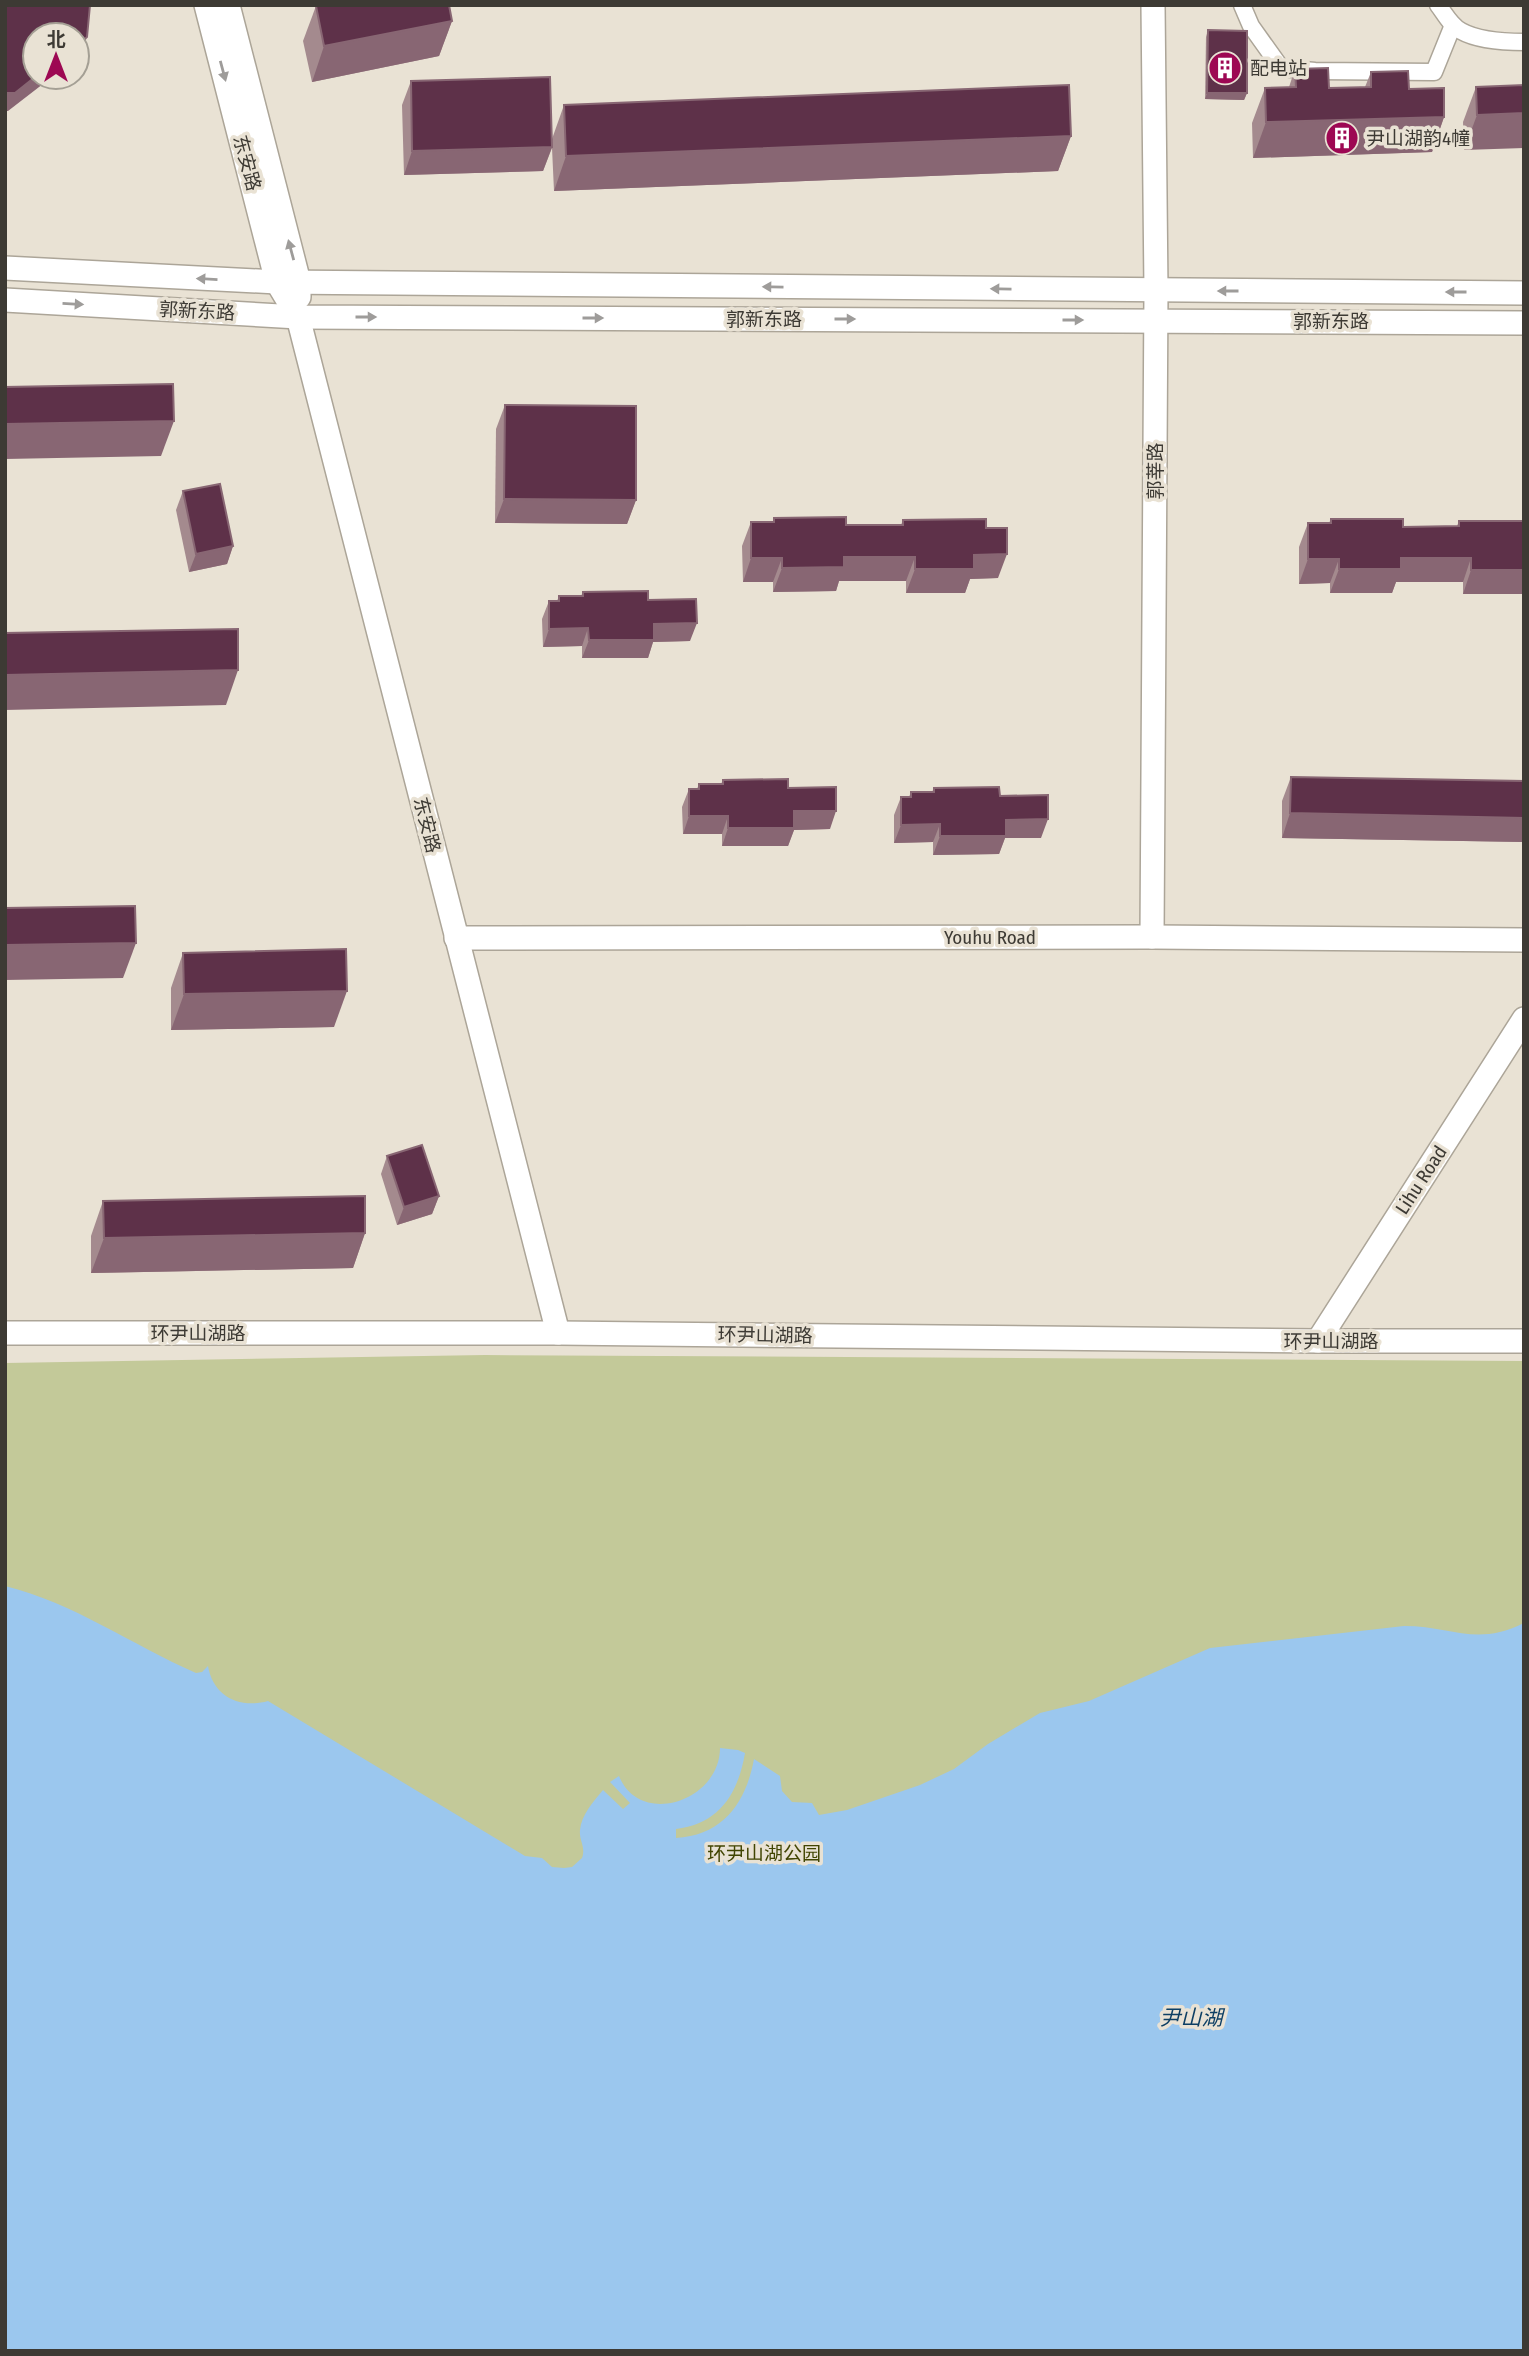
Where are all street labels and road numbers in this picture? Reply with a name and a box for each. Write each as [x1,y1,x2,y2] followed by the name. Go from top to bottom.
[229,132,265,194] street label: 东安路
[158,298,236,324] street label: 郭新东路
[726,308,802,331] street label: 郭新东路
[1293,310,1369,333] street label: 郭新东路
[1144,442,1167,500] street label: 郭莘路
[409,795,445,855] street label: 东安路
[944,926,1036,949] street label: Youhu Road
[1390,1141,1452,1219] street label: Lihu Road
[150,1322,246,1345] street label: 环尹山湖路
[717,1323,813,1347] street label: 环尹山湖路
[1283,1330,1379,1353] street label: 环尹山湖路

